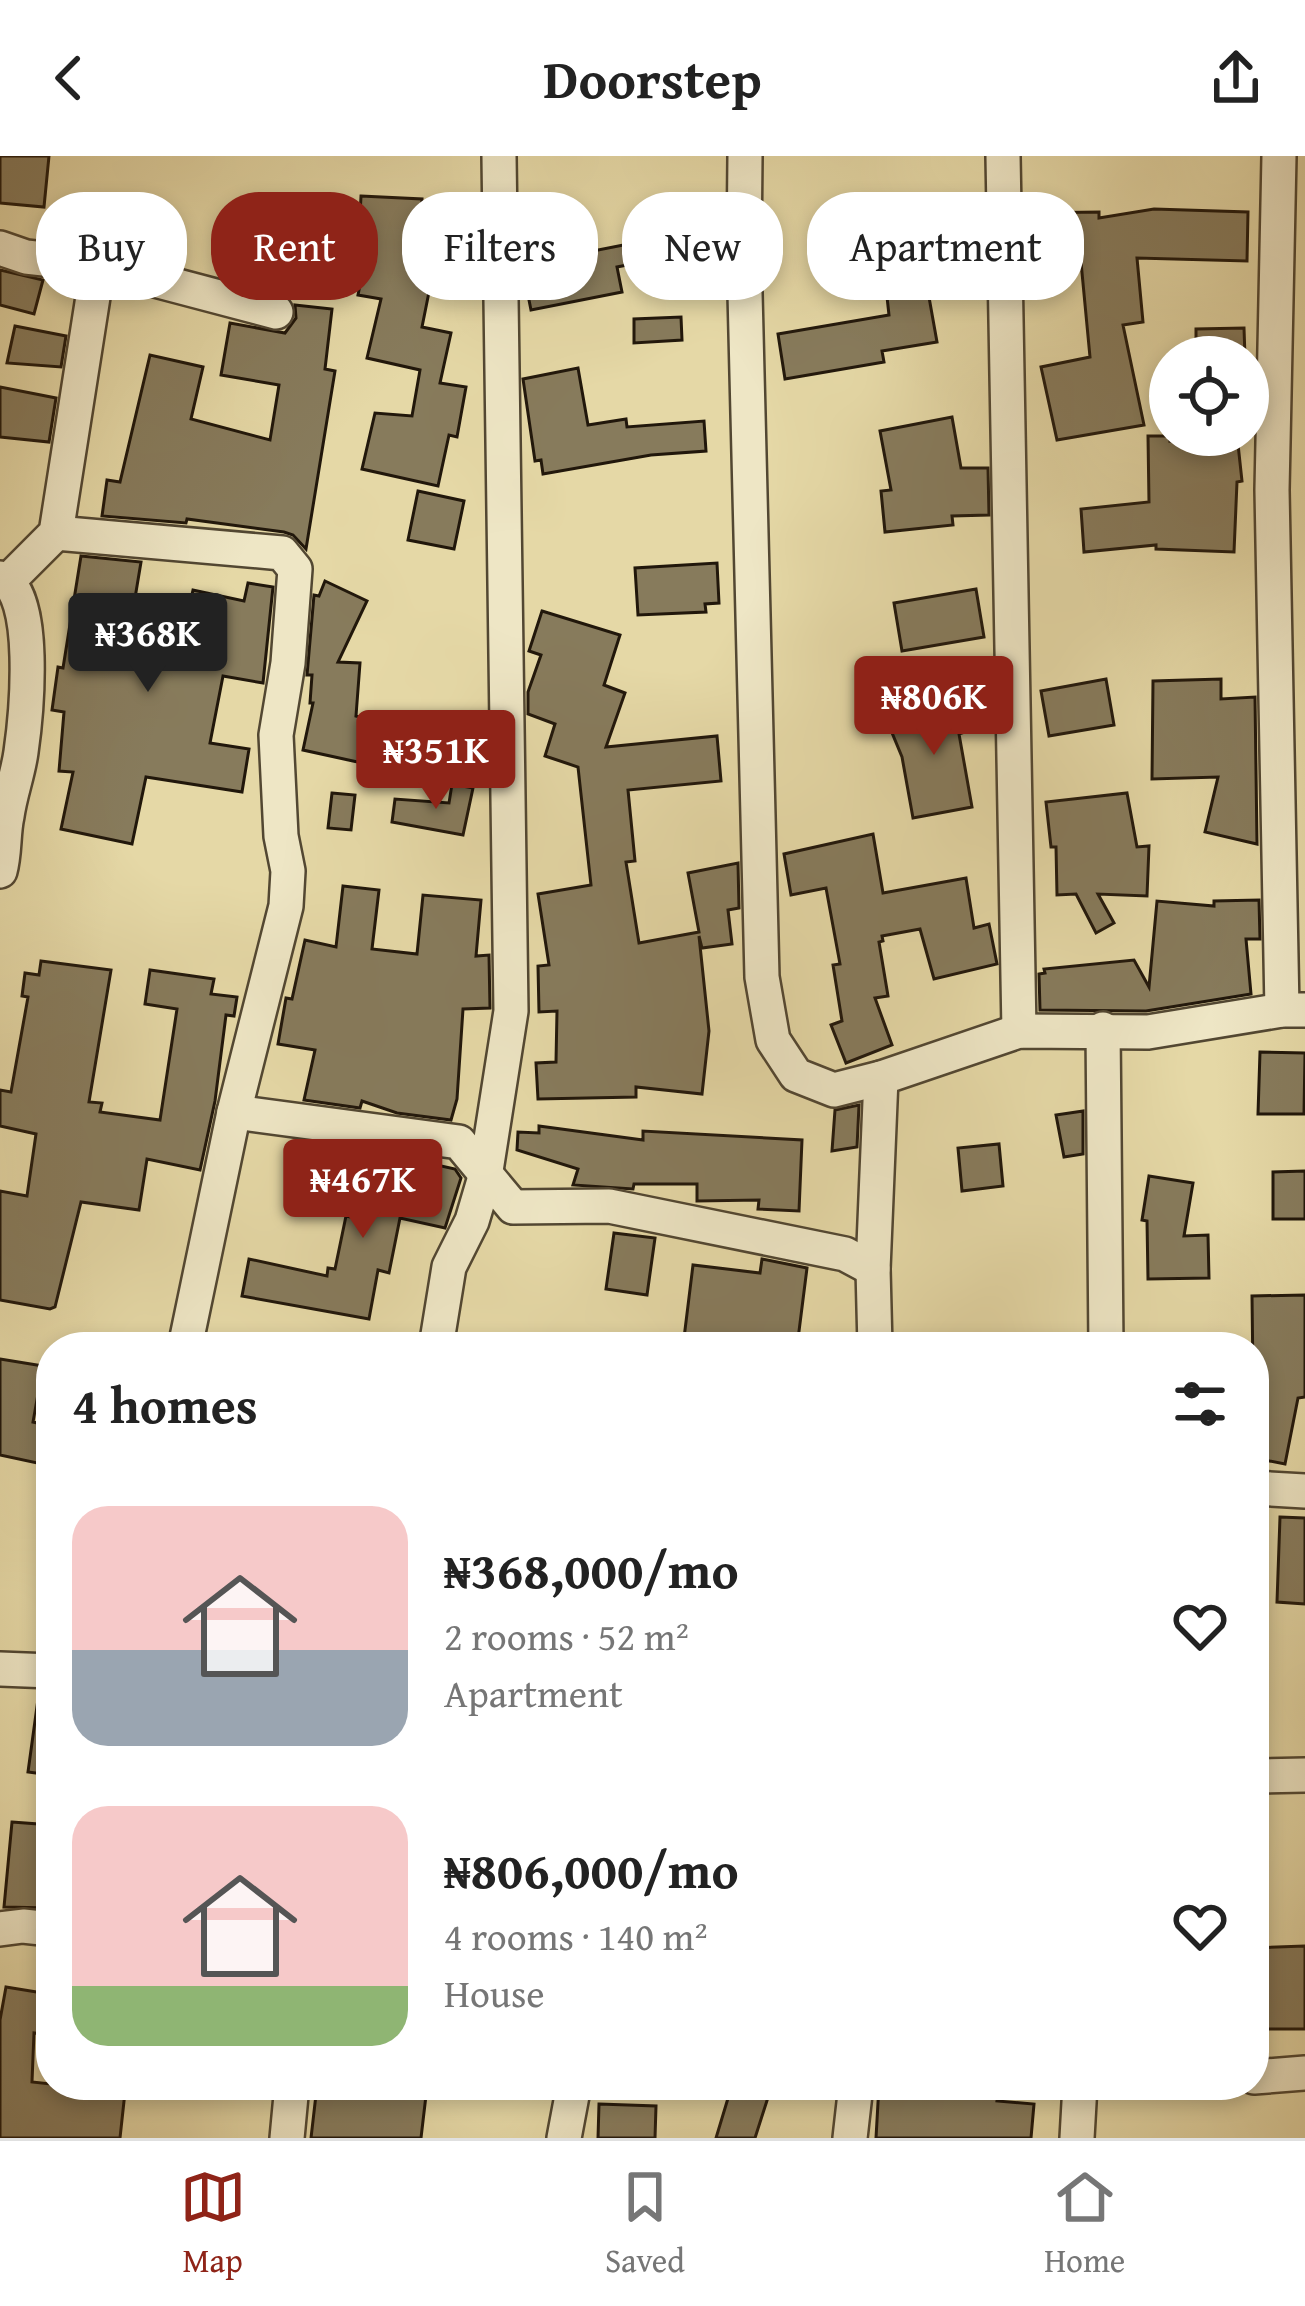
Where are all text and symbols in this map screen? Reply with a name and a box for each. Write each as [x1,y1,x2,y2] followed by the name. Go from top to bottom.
[543,39,762,118] text: Doorstep
[36,45,102,111] icon: back
[1203,45,1269,111] icon: share
[36,192,187,300] chip: Buy
[211,192,378,300] chip: Rent
[402,192,598,300] chip: Filters
[622,192,783,300] chip: New
[807,192,1084,300] chip: Apartment
[1149,336,1269,456] map controls
[1149,336,1269,456] button: locate
[64,593,232,695] pin: ₦368K
[95,603,201,660] text: ₦368K
[850,656,1018,758] pin: ₦806K
[881,666,987,723] text: ₦806K
[352,710,520,812] pin: ₦351K
[383,720,489,777] text: ₦351K
[279,1139,447,1241] pin: ₦467K
[310,1149,416,1206] text: ₦467K
[72,1367,258,1442] text: 4 homes
[1167,1371,1233,1437] icon: filters
[444,1532,739,1607] text: ₦368,000/mo
[168,1554,312,1698] icon: home
[1167,1593,1233,1659] icon: heart
[444,1607,689,1664] text: 2 rooms · 52 m²
[444,1664,623,1721] text: Apartment
[444,1832,739,1907] text: ₦806,000/mo
[168,1854,312,1998] icon: home
[1167,1893,1233,1959] icon: heart
[444,1907,708,1964] text: 4 rooms · 140 m²
[444,1964,545,2021] text: House
[180,2164,246,2284] tab: Map
[605,2164,685,2284] tab: Saved
[1044,2164,1125,2284] tab: Home

